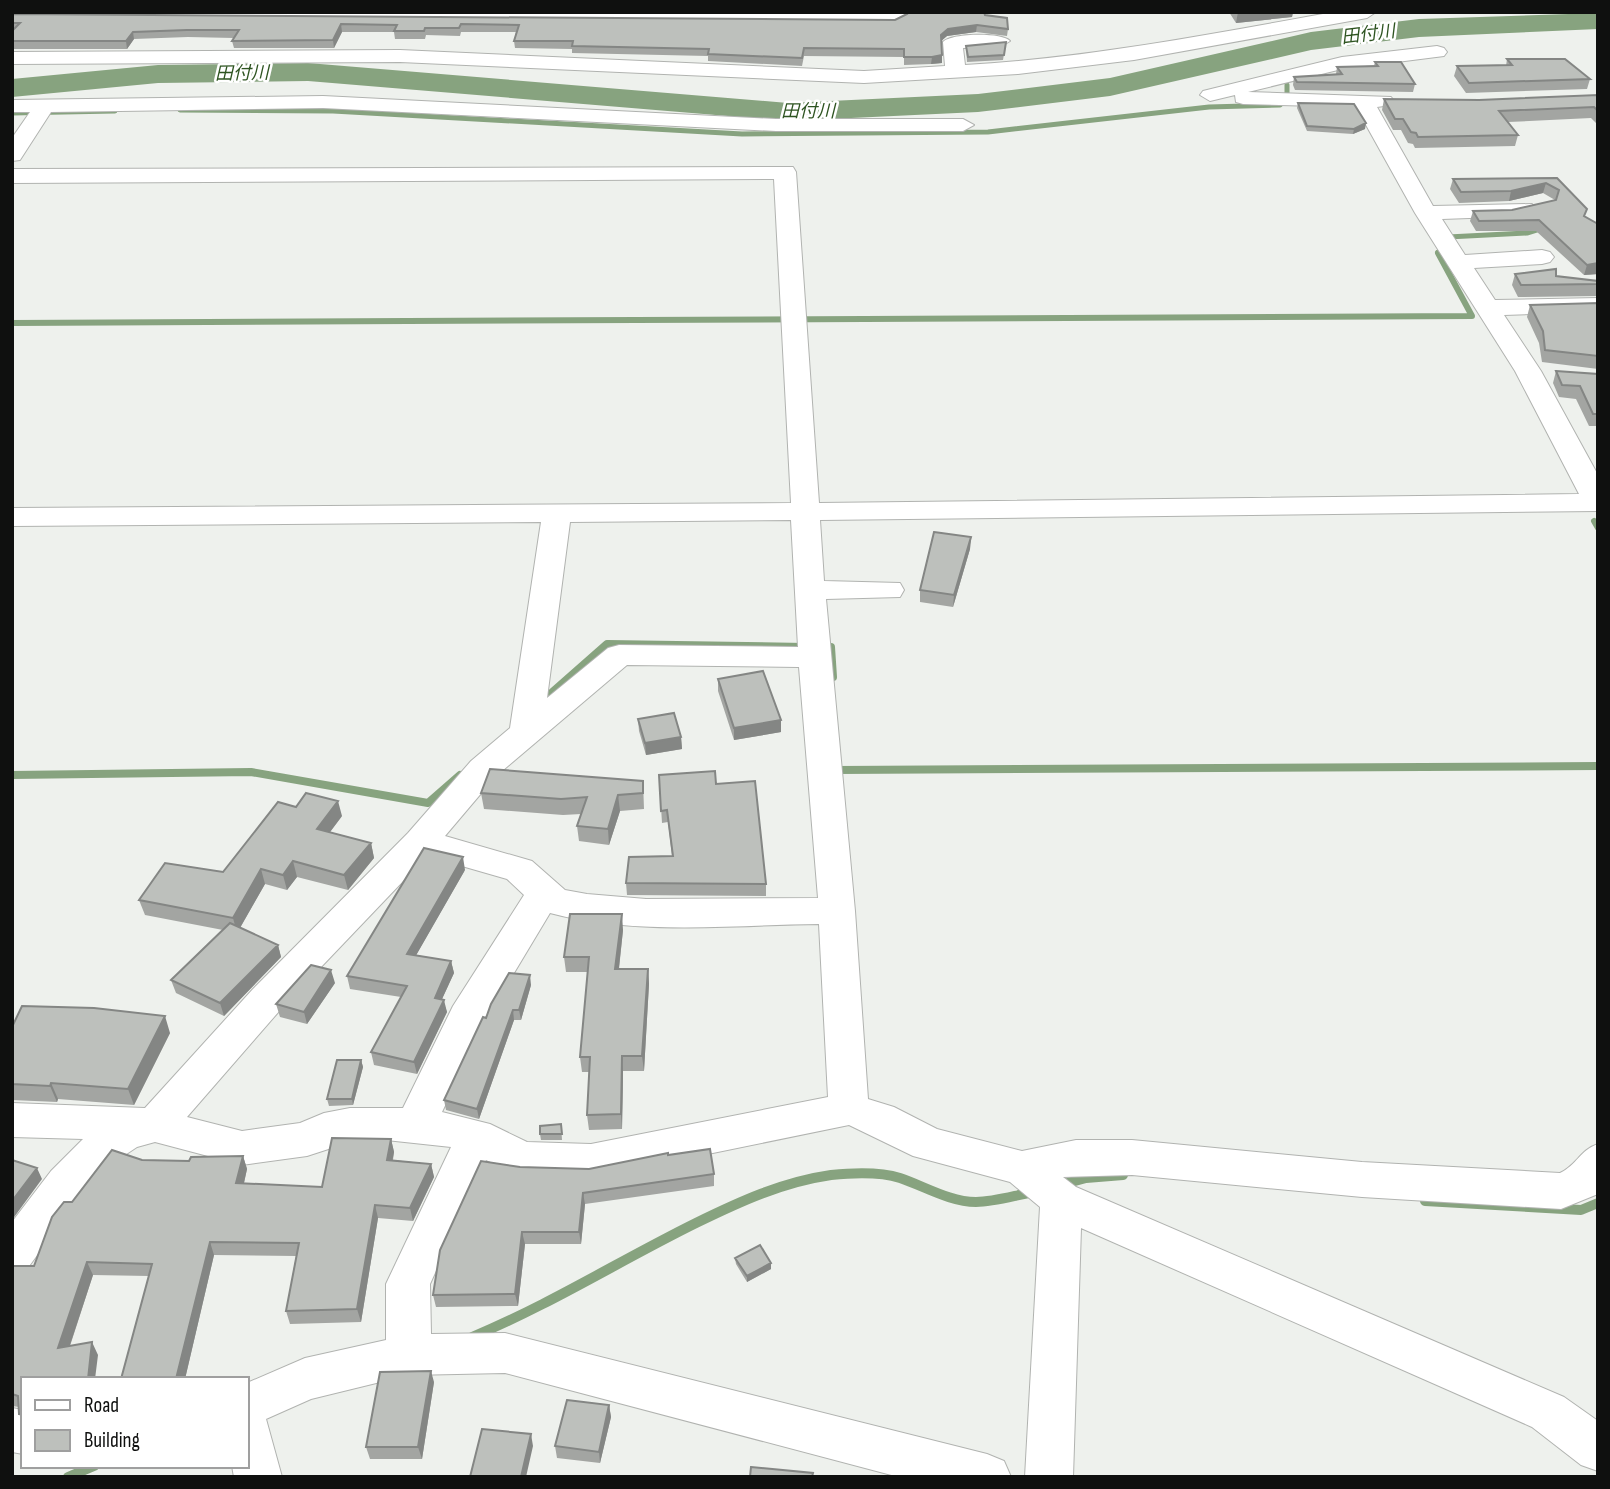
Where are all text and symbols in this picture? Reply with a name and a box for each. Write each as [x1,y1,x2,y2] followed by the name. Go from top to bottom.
[1340,21,1398,48] water label: 田付川
[215,62,271,84] water label: 田付川
[781,101,837,122] water label: 田付川
[21,1377,248,1468] legend
[84,1393,119,1418] text: Road
[84,1428,140,1453] text: Building

